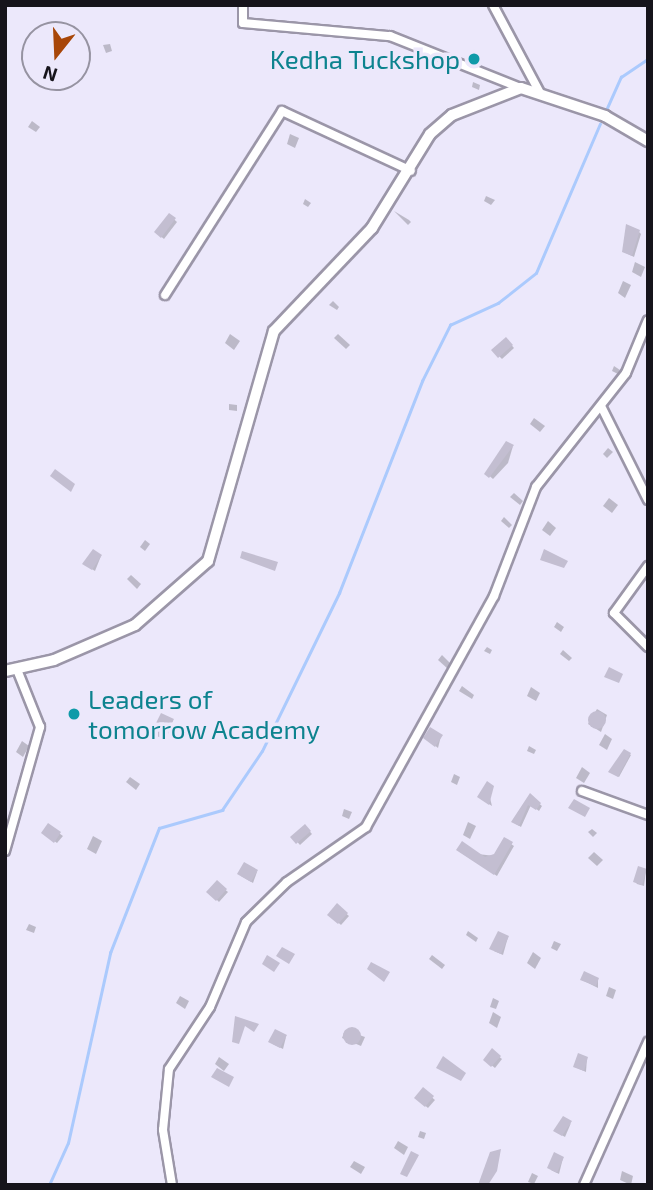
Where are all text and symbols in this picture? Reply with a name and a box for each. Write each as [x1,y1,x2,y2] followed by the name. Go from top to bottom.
[21,21,91,91] north arrow
[269,43,460,75] place label: Kedha Tuckshop
[466,51,482,67] marker: Kedha Tuckshop
[40,61,60,88] text: N
[88,683,321,744] place label: Leaders of tomorrow Academy
[66,706,82,722] marker: Leaders of tomorrow Academy

